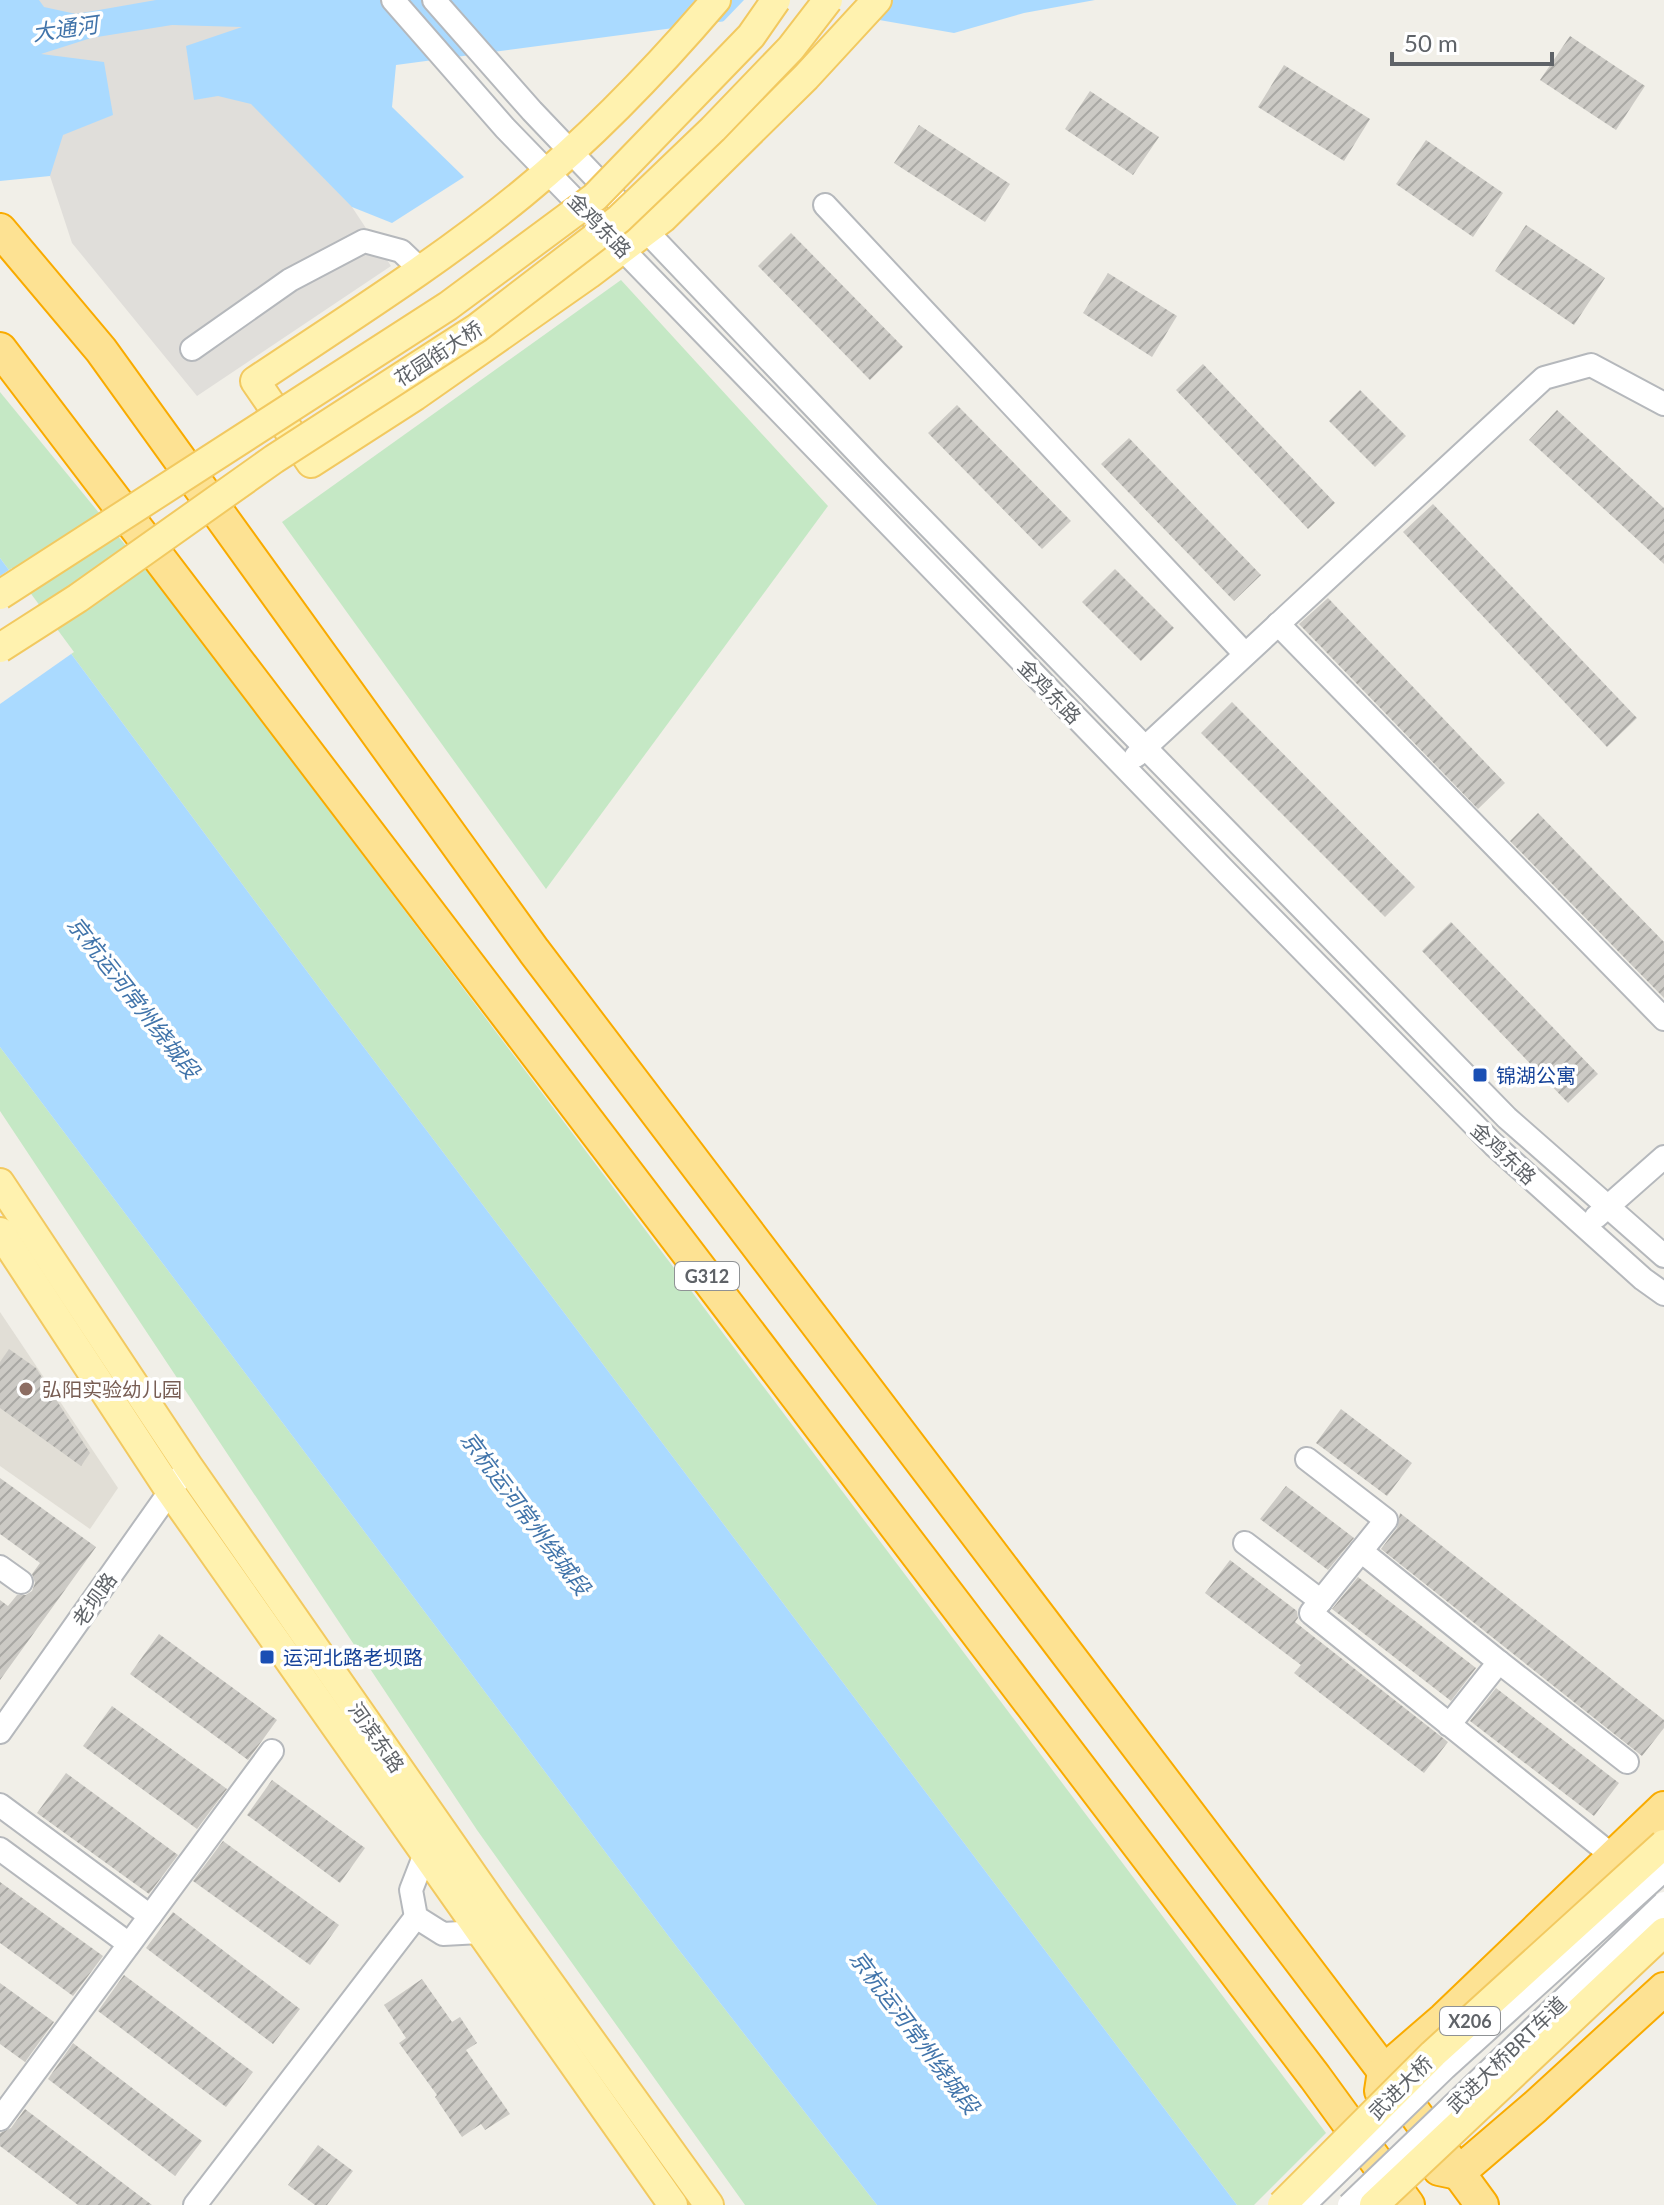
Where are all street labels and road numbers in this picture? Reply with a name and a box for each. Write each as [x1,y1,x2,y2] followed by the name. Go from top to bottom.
[564,188,636,262] street label: 金鸡东路
[390,316,486,390] street label: 花园街大桥
[1014,654,1086,728] street label: 金鸡东路
[1467,1117,1541,1189] street label: 金鸡东路
[675,1262,739,1290] road number: G312
[67,1568,121,1630] street label: 老坝路
[344,1697,410,1777] street label: 河滨东路
[1441,1991,1571,2117] street label: 武进大桥BRT车道
[1440,2007,1500,2035] road number: X206
[1363,2050,1437,2124] street label: 武进大桥

